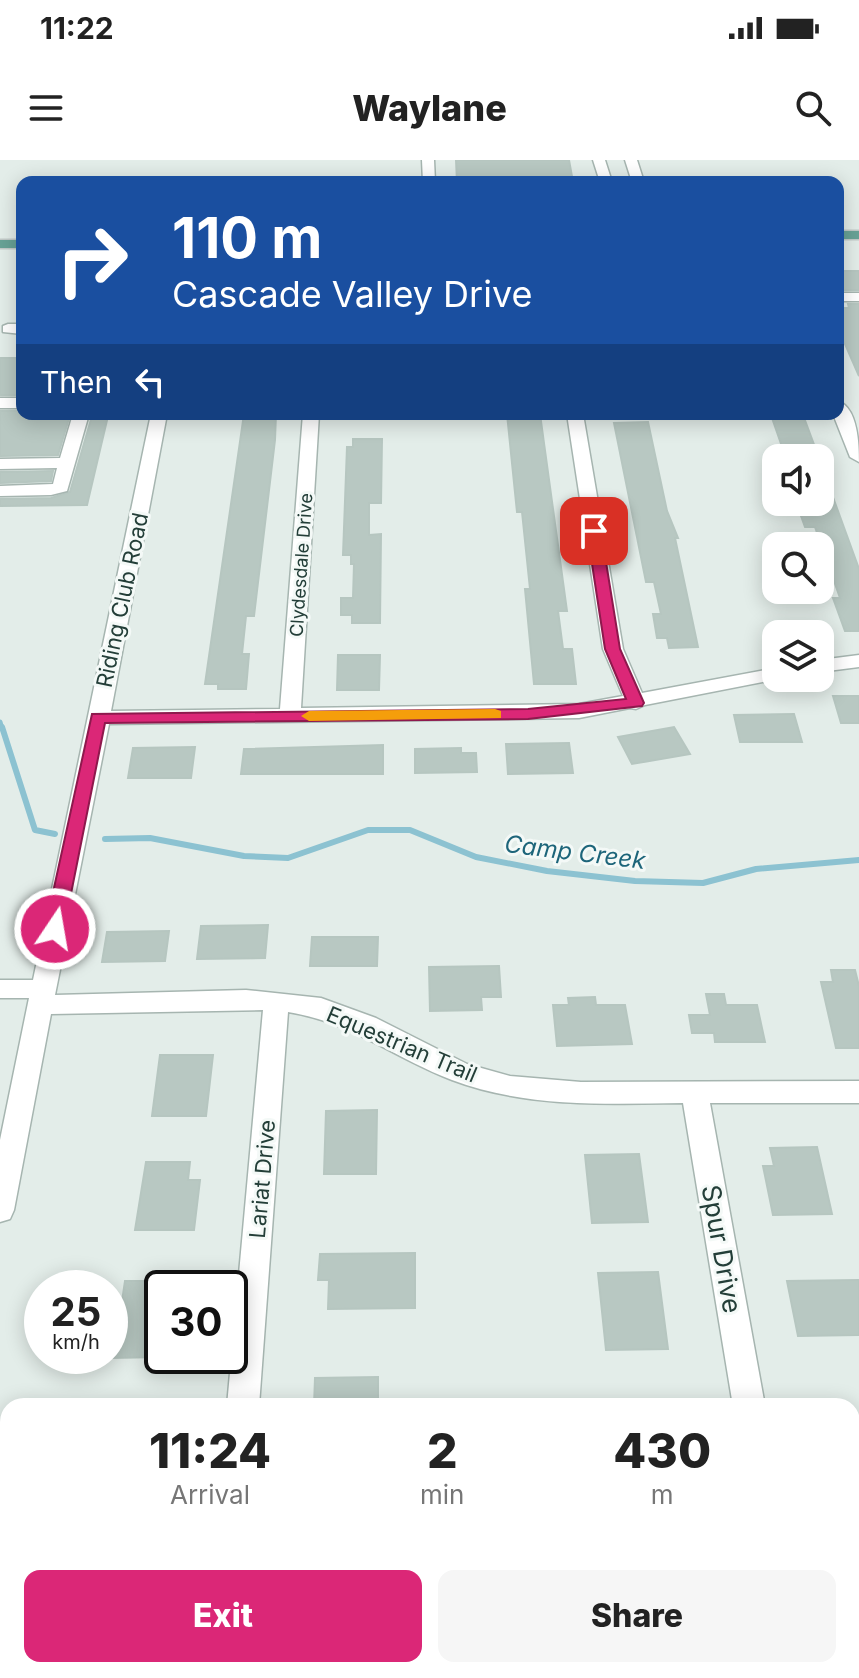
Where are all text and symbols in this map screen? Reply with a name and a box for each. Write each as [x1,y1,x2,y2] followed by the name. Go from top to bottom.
[40,10,114,46] text: 11:22
[24,86,68,130] icon: menu
[352,86,507,130] text: Waylane
[791,86,835,130] icon: search
[172,204,322,272] text: 110 m
[40,208,144,312] icon: right
[172,272,532,316] text: Cascade Valley Drive
[128,360,172,404] icon: left
[40,364,112,400] text: Then
[762,444,834,692] map controls
[762,444,834,516] button: sound
[285,492,317,638] street label: Clydesdale Drive
[560,497,628,565] pin
[572,509,616,553] icon: arrive
[91,510,153,690] street label: Riding Club Road
[762,532,834,604] button: search
[762,620,834,692] button: layers
[503,829,648,875] water label: Camp Creek
[13,887,97,971] position arrow
[323,1001,481,1087] street label: Equestrian Trail
[244,1119,280,1239] street label: Lariat Drive
[695,1182,749,1316] street label: Spur Drive
[144,1270,248,1374] speed limit sign: 30
[51,1287,101,1336] text: 25
[52,1330,100,1354] text: km/h
[149,1421,271,1480] text: 11:24
[427,1421,458,1480] text: 2
[613,1421,711,1480] text: 430
[170,1479,250,1510] text: Arrival
[420,1479,464,1510] text: min
[651,1479,674,1510] text: m
[24,1570,422,1662] button: Exit
[438,1570,836,1662] button: Share

